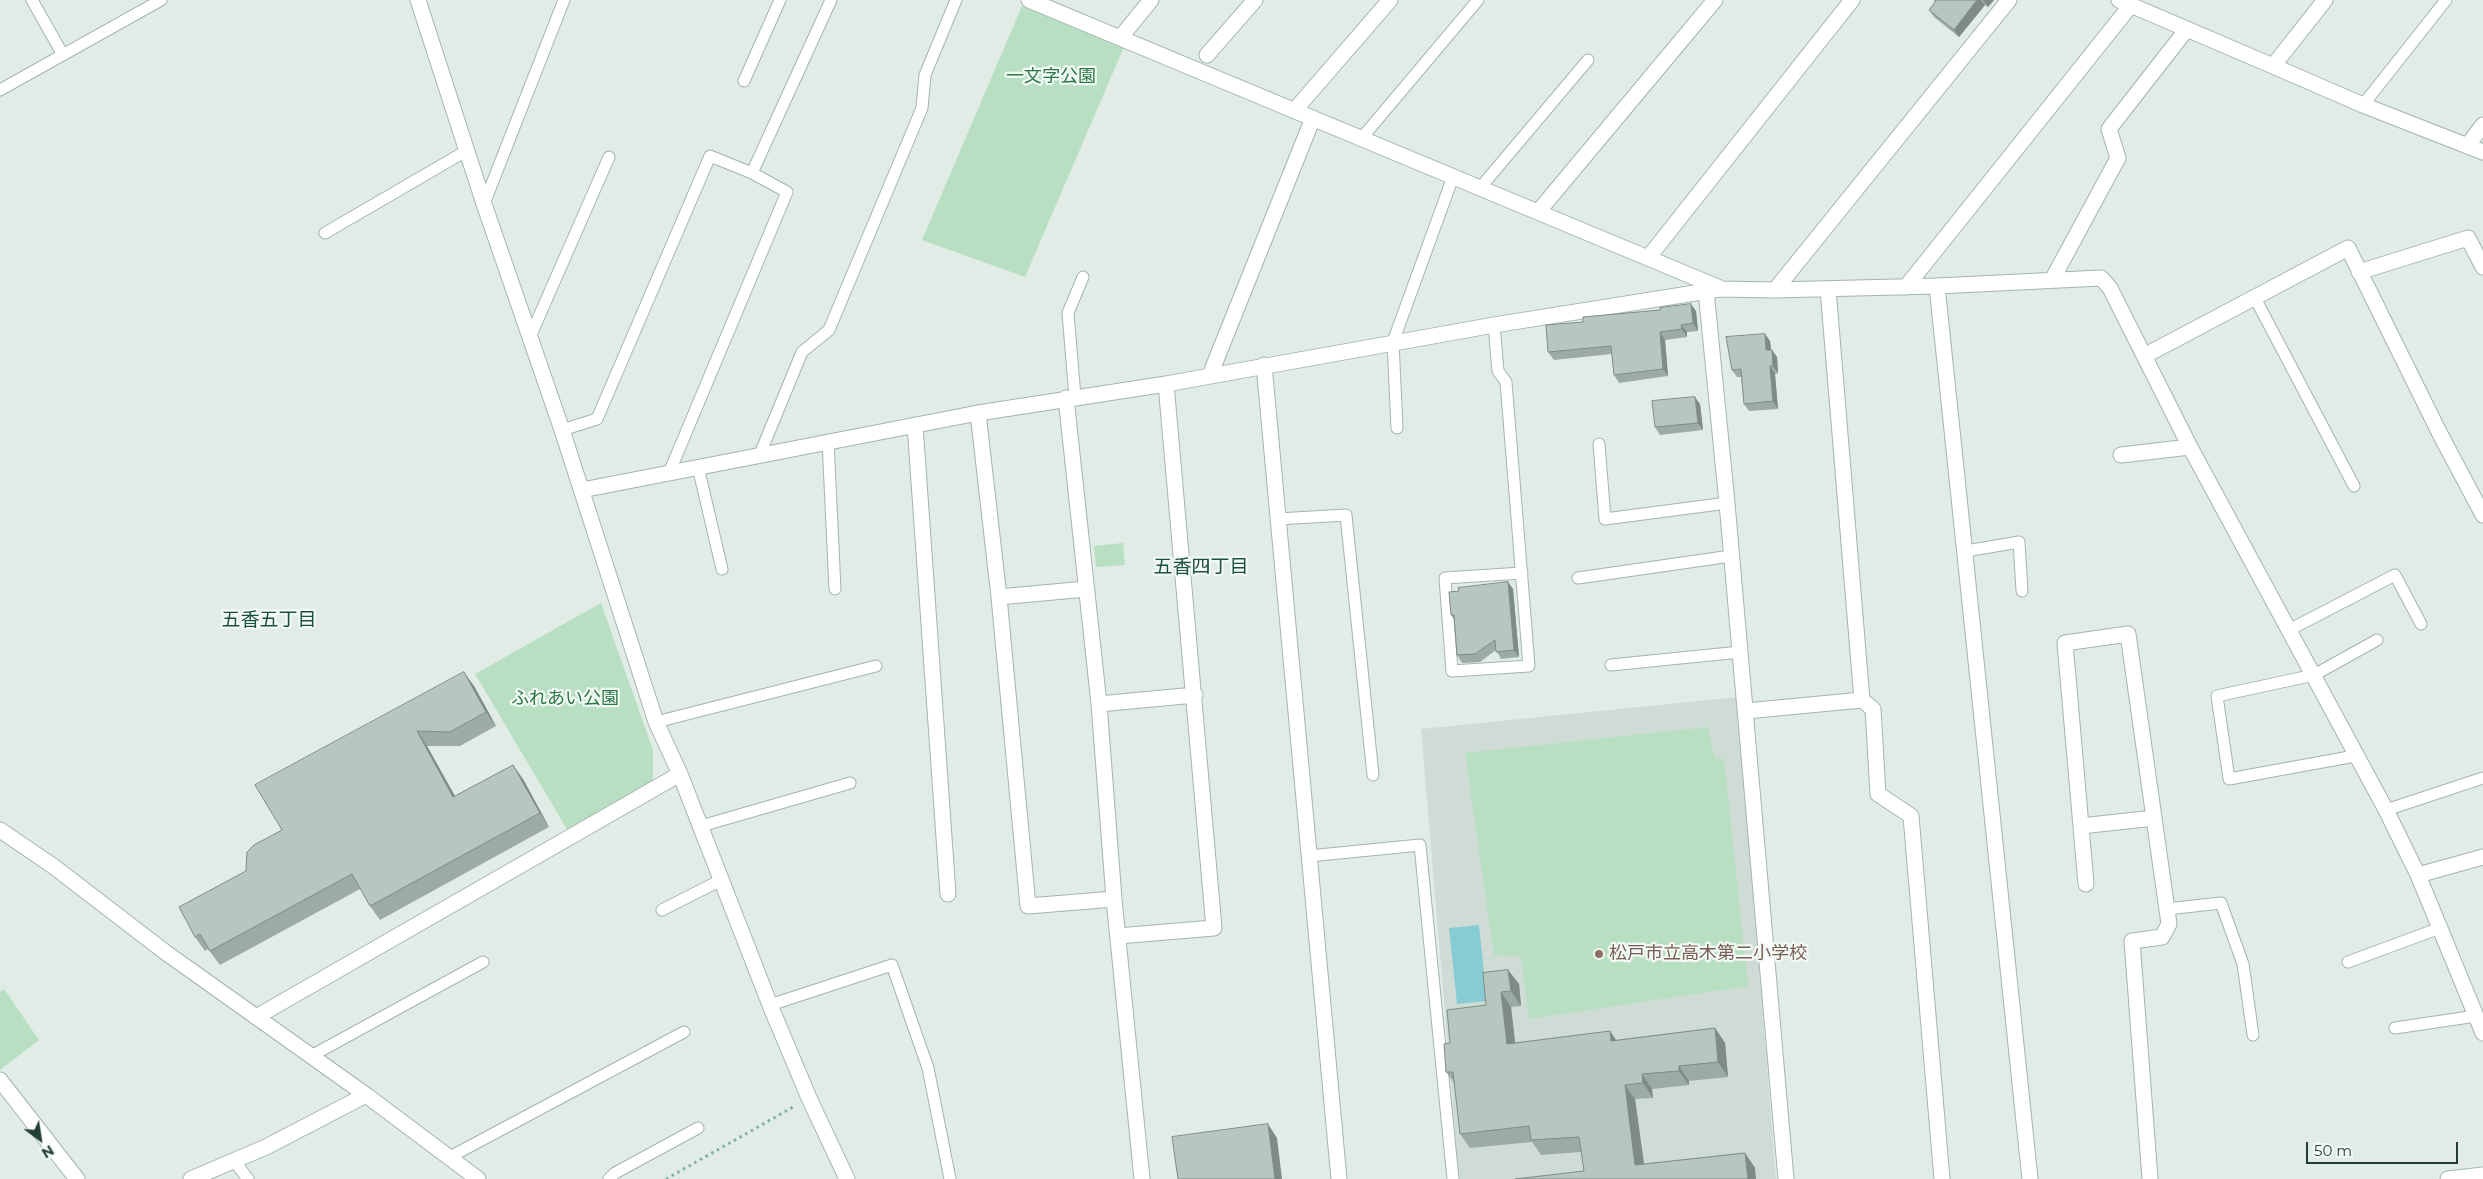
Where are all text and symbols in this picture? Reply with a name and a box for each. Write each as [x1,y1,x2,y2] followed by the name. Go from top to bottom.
[1006,66,1096,88] park label: 一文字公園
[1154,556,1248,578] district label: 五香四丁目
[222,609,316,631] district label: 五香五丁目
[511,688,619,710] park label: ふれあい公園
[1609,943,1807,965] place label: 松戸市立高木第二小学校
[1593,948,1605,960] marker: 松戸市立高木第二小学校
[15,1114,65,1164] north arrow
[2308,1132,2460,1164] scale bar
[38,1141,57,1162] text: N
[2314,1141,2352,1160] text: 50 m

